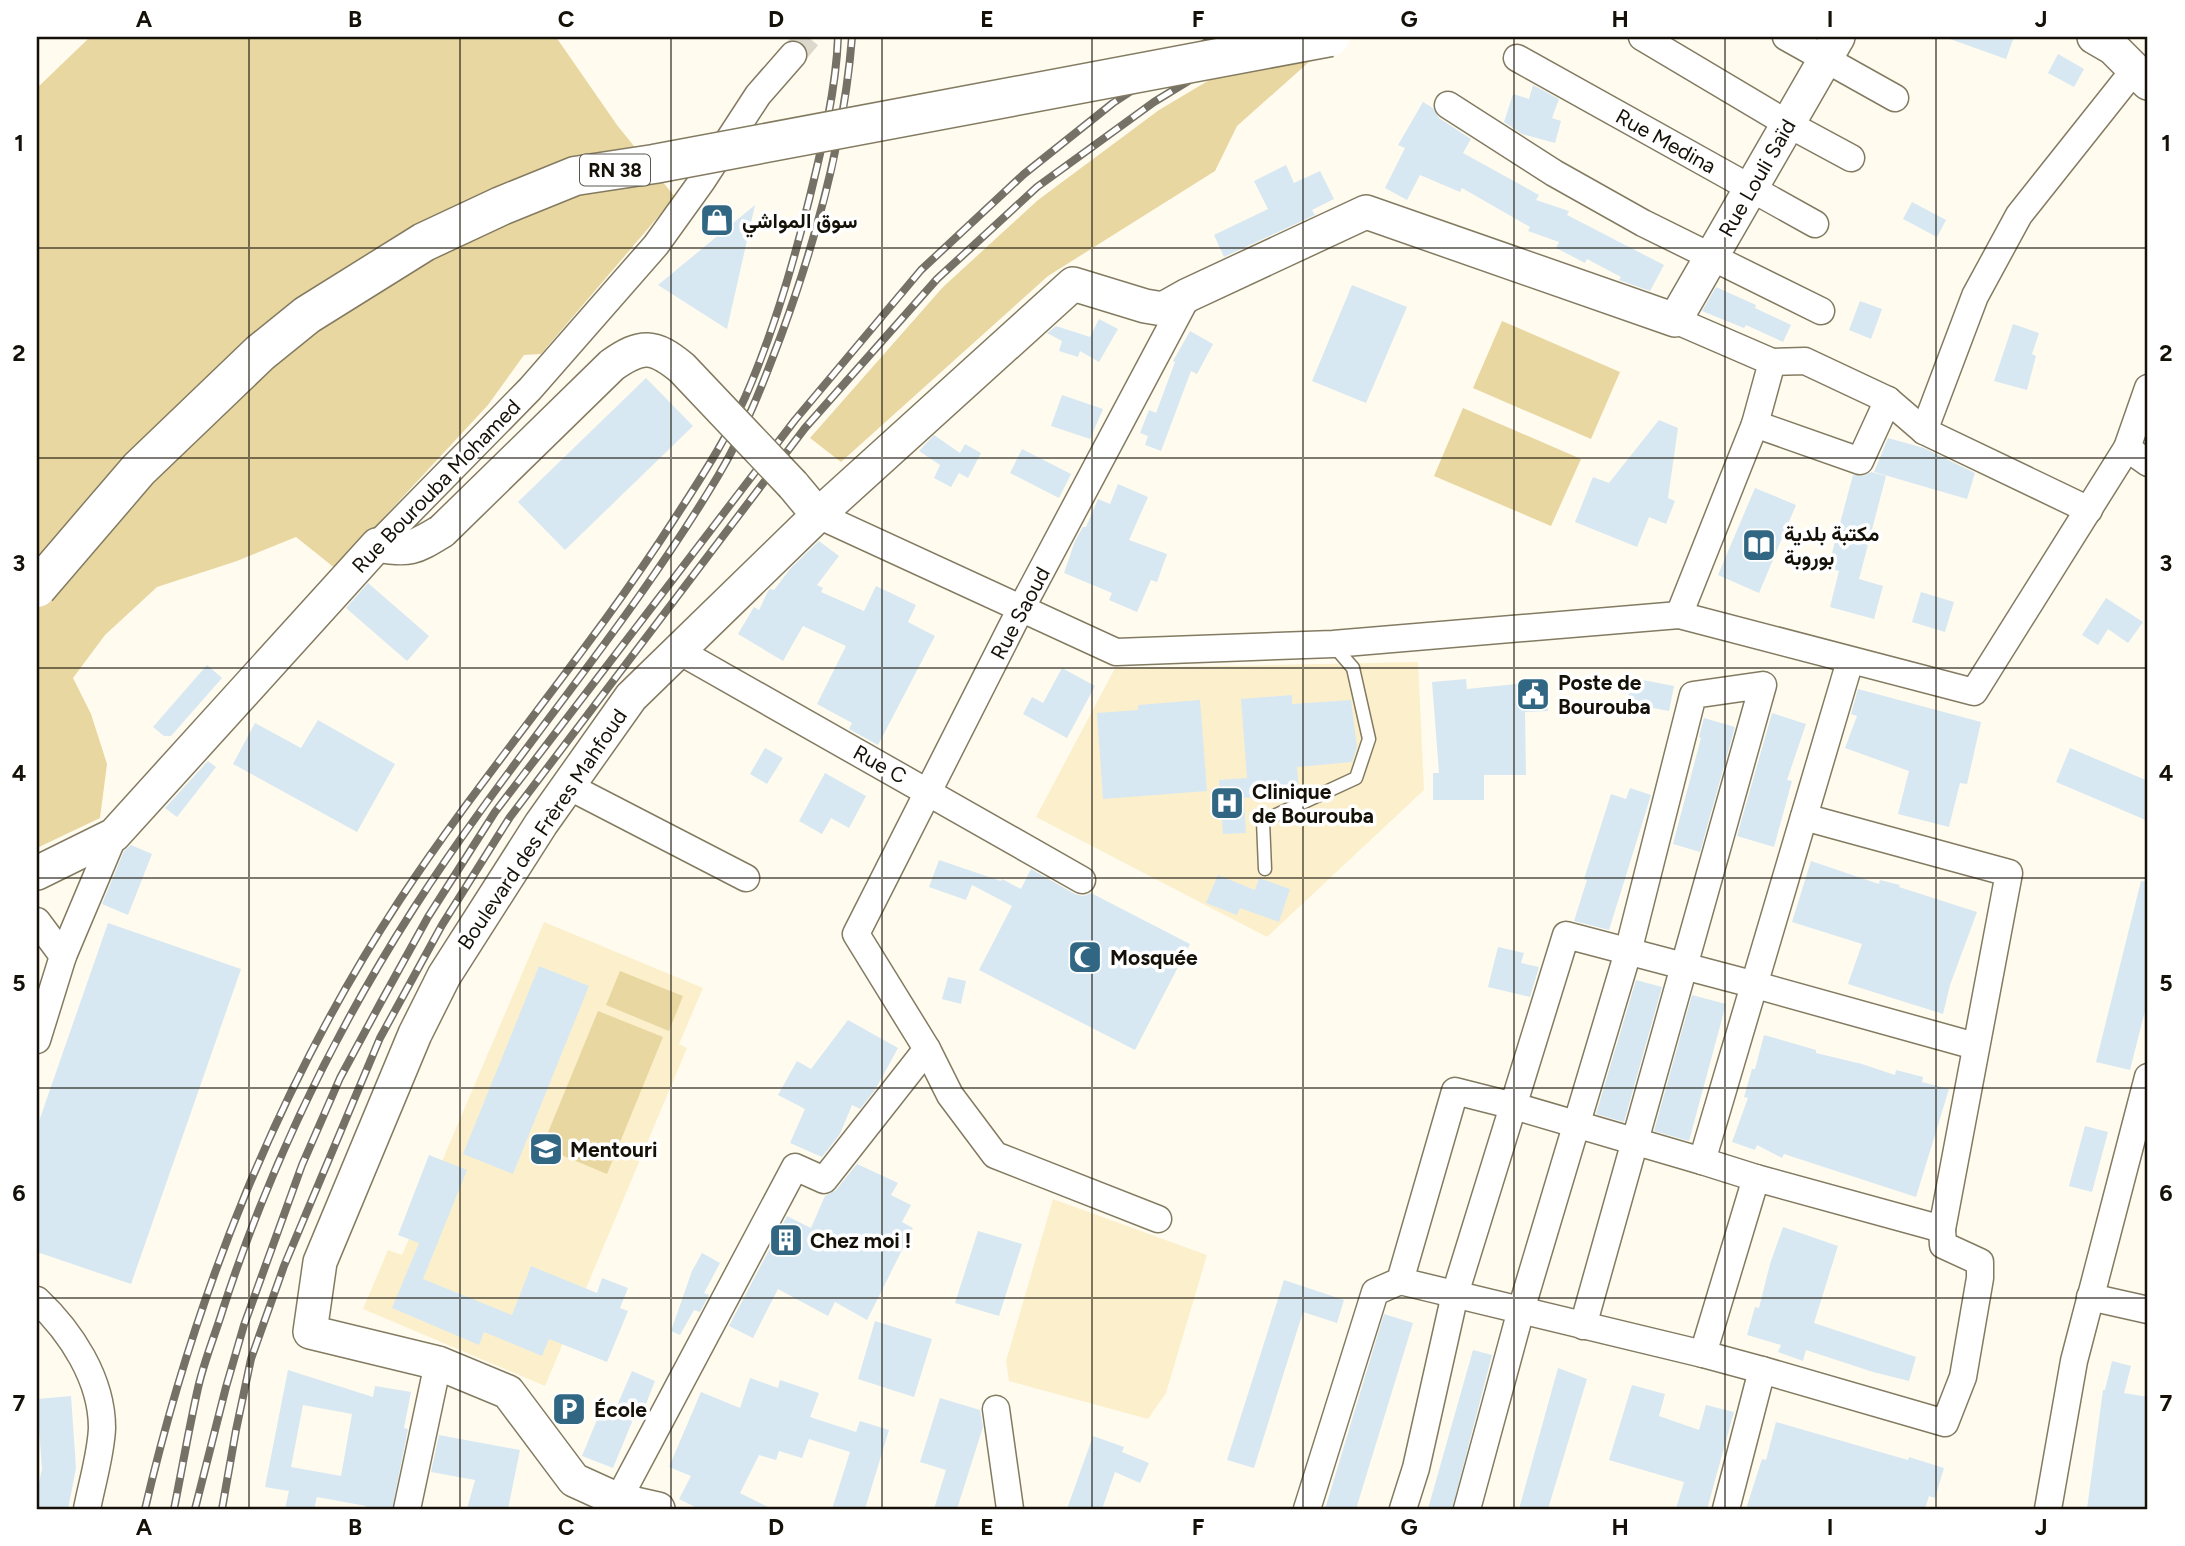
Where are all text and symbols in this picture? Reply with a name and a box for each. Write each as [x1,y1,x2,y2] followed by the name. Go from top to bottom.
[136,5,153,33] text: A
[348,5,362,33] text: B
[558,5,575,33] text: C
[768,5,784,33] text: D
[980,5,994,33] text: E
[1192,5,1205,33] text: F
[1400,5,1418,33] text: G
[1611,5,1629,33] text: H
[1827,5,1833,33] text: I
[2035,5,2047,33] text: J
[1612,103,1720,179] street label: Rue Medina
[1713,115,1801,241] street label: Rue Louli Saïd
[14,129,24,157] text: 1
[2161,129,2171,157] text: 1
[580,154,650,186] road number: RN 38
[698,201,736,239] shop icon: سوق المواشي
[742,208,858,238] place label: سوق المواشي
[12,339,26,367] text: 2
[2159,339,2173,367] text: 2
[347,394,525,578] street label: Rue Bourouba Mohamed
[1784,521,1879,571] place label: مكتبة بلدية بوروبة
[1740,526,1778,564] library icon: مكتبة بلدية بوروبة
[13,549,25,577] text: 3
[2160,549,2172,577] text: 3
[985,562,1055,664] street label: Rue Saoud
[1558,670,1651,719] place label: Poste de Bourouba
[1514,675,1552,713] public building icon: Poste de Bourouba
[452,704,632,954] street label: Boulevard des Frères Mahfoud
[849,739,911,789] street label: Rue C
[12,759,26,787] text: 4
[2159,759,2173,787] text: 4
[1252,779,1374,828] place label: Clinique de Bourouba
[1208,784,1246,822] hospital icon: Clinique de Bourouba
[1066,938,1104,976] mosque icon: Mosquée
[1110,945,1198,970] place label: Mosquée
[12,969,26,997] text: 5
[2159,969,2173,997] text: 5
[527,1130,565,1168] school or university icon: Mentouri
[570,1137,657,1162] place label: Mentouri
[12,1179,26,1207] text: 6
[2159,1179,2173,1207] text: 6
[767,1221,805,1259] building icon: Chez moi !
[810,1228,911,1253] place label: Chez moi !
[13,1389,26,1417] text: 7
[2160,1389,2173,1417] text: 7
[550,1390,588,1428] parking icon: École
[594,1397,647,1422] place label: École
[136,1513,153,1541] text: A
[348,1513,362,1541] text: B
[558,1513,575,1541] text: C
[768,1513,784,1541] text: D
[980,1513,994,1541] text: E
[1192,1513,1205,1541] text: F
[1400,1513,1418,1541] text: G
[1611,1513,1629,1541] text: H
[1827,1513,1833,1541] text: I
[2035,1513,2047,1541] text: J

